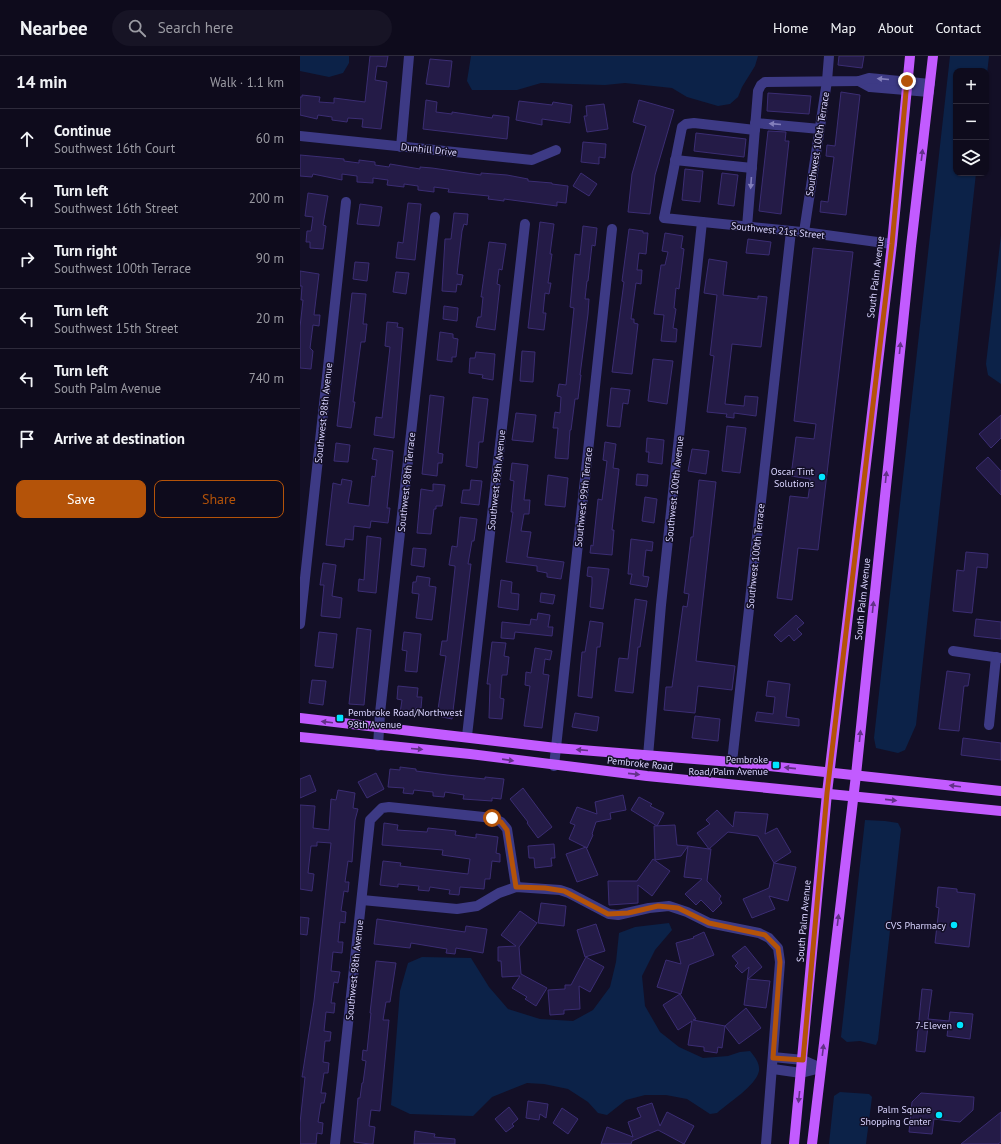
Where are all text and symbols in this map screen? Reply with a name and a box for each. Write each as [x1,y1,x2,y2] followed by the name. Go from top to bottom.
[112,10,392,46] search box
[20,16,88,40] text: Nearbee
[126,17,148,39] icon: search
[158,18,233,37] text: Search here
[773,19,808,37] text: Home
[830,19,856,37] text: Map
[878,19,914,37] text: About
[936,19,981,37] text: Contact
[953,68,989,176] map controls
[953,68,989,104] button: +
[16,71,67,93] text: 14 min
[898,72,916,90] route end
[210,74,284,91] text: Walk · 1.1 km
[877,76,889,82] one-way arrow
[803,91,832,197] street label: Southwest 100th Terrace
[953,104,989,140] button: −
[54,121,111,140] text: Continue
[769,121,781,128] one-way arrow
[16,128,38,150] icon: ahead
[256,130,284,147] text: 60 m
[54,140,175,157] text: Southwest 16th Court
[400,140,458,159] street label: Dunhill Drive
[953,140,989,176] button: layers
[919,149,925,161] one-way arrow
[747,177,754,189] one-way arrow
[54,181,108,200] text: Turn left
[16,188,38,210] icon: left
[249,190,284,207] text: 200 m
[54,200,178,217] text: Southwest 16th Street
[730,219,826,242] street label: Southwest 21st Street
[864,235,887,319] street label: South Palm Avenue
[54,241,117,260] text: Turn right
[16,248,38,270] icon: right
[256,250,284,267] text: 90 m
[54,260,191,277] text: Southwest 100th Terrace
[54,301,108,320] text: Turn left
[16,308,38,330] icon: left
[256,310,284,327] text: 20 m
[54,320,178,337] text: Southwest 15th Street
[897,342,903,354] one-way arrow
[54,361,108,380] text: Turn left
[312,362,335,464] street label: Southwest 98th Avenue
[16,368,38,390] icon: left
[249,370,284,387] text: 740 m
[54,380,161,397] text: South Palm Avenue
[16,428,38,450] icon: arrive
[54,429,185,448] text: Arrive at destination
[485,429,508,531] street label: Southwest 99th Avenue
[395,432,418,533] street label: Southwest 98th Terrace
[662,436,687,543] street label: Southwest 100th Avenue
[572,447,595,548] street label: Southwest 99th Terrace
[771,465,815,490] place label: Oscar Tint Solutions
[883,471,889,483] one-way arrow
[817,472,827,482] marker: Oscar Tint Solutions
[16,480,146,518] button: Save
[154,480,284,518] button: Share
[744,503,767,609] street label: Southwest 100th Terrace
[852,557,873,641] street label: South Palm Avenue
[870,601,876,613] one-way arrow
[348,706,463,731] place label: Pembroke Road/Northwest 98th Avenue
[335,713,345,723] marker: Pembroke Road/Northwest 98th Avenue
[321,718,334,725] one-way arrow
[856,730,863,742] one-way arrow
[411,746,423,753] one-way arrow
[576,747,588,753] one-way arrow
[688,753,768,778] place label: Pembroke Road/Palm Avenue
[606,754,674,773] street label: Pembroke Road
[502,756,514,763] one-way arrow
[771,760,781,770] marker: Pembroke Road/Palm Avenue
[784,765,796,771] one-way arrow
[628,771,640,778] one-way arrow
[949,783,961,789] one-way arrow
[885,796,897,803] one-way arrow
[483,809,501,827] route start
[793,879,814,963] street label: South Palm Avenue
[835,914,841,927] one-way arrow
[343,919,366,1021] street label: Southwest 98th Avenue
[885,919,946,932] place label: CVS Pharmacy
[949,920,959,930] marker: CVS Pharmacy
[915,1019,952,1032] place label: 7-Eleven
[955,1020,965,1030] marker: 7-Eleven
[820,1044,827,1056] one-way arrow
[796,1091,802,1103] one-way arrow
[860,1103,932,1128] place label: Palm Square Shopping Center
[934,1110,944,1120] marker: Palm Square Shopping Center

